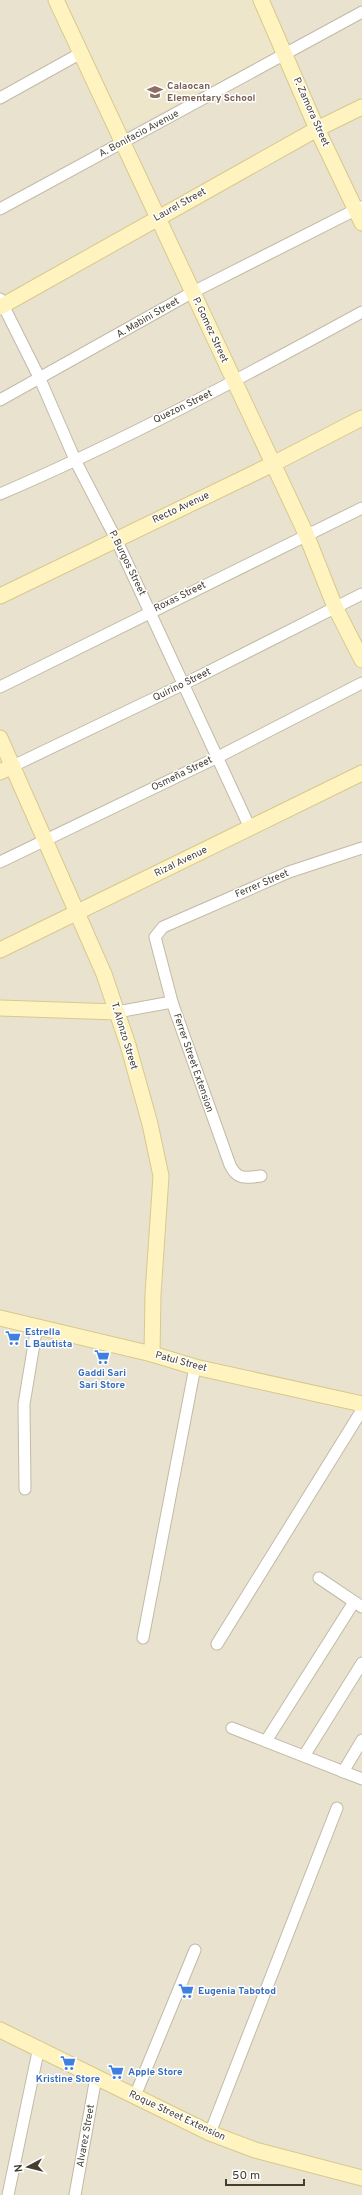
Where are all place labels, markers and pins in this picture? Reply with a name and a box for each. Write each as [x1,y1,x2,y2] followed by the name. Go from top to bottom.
[167,80,256,105] place label: Calaocan Elementary School
[146,83,164,101] school or university icon: Calaocan Elementary School
[25,1326,72,1351] place label: Estrella L Bautista
[4,1329,22,1347] supermarket icon: Estrella L Bautista
[93,1348,111,1366] supermarket icon: Gaddi Sari Sari Store
[78,1367,126,1392] place label: Gaddi Sari Sari Store
[177,1982,195,2000] supermarket icon: Eugenia Tabotod
[198,1985,276,1998] place label: Eugenia Tabotod
[59,2054,77,2072] supermarket icon: Kristine Store
[107,2063,125,2081] supermarket icon: Apple Store
[128,2066,183,2079] place label: Apple Store
[36,2073,101,2086] place label: Kristine Store

